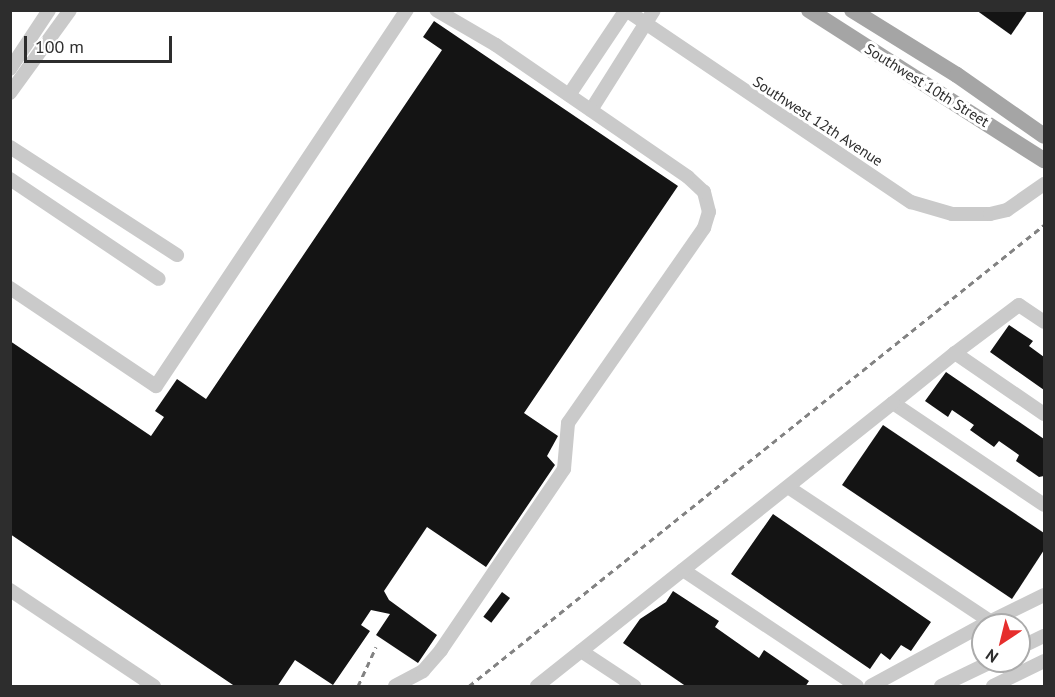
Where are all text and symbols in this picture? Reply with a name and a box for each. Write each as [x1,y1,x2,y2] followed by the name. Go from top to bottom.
[27,24,176,62] scale bar
[35,35,84,58] text: 100 m
[862,39,992,131] street label: Southwest 10th Street
[749,72,887,170] street label: Southwest 12th Avenue
[971,613,1031,673] north arrow
[982,645,1002,667] text: N

